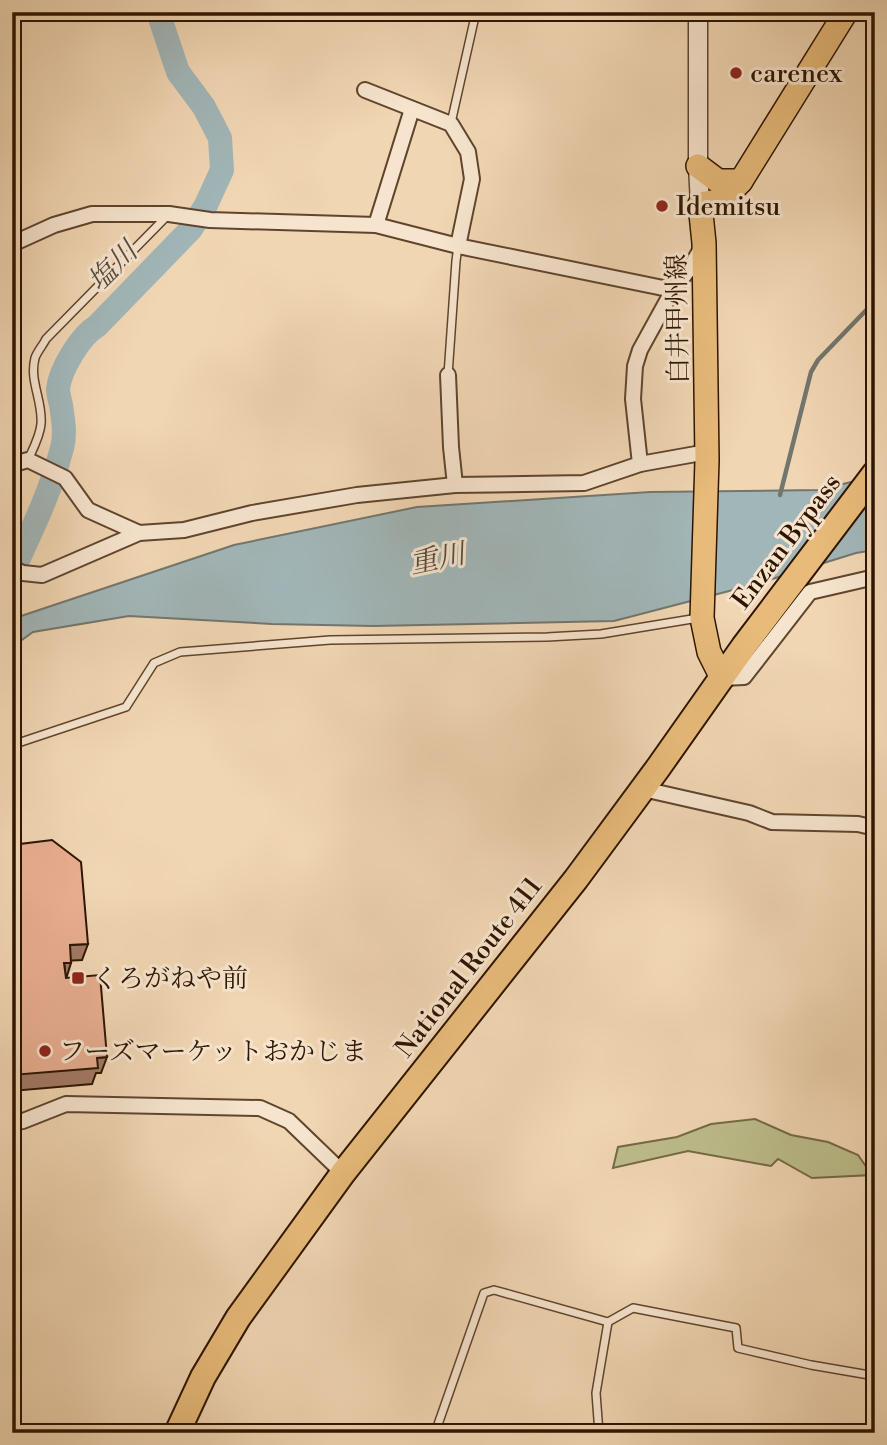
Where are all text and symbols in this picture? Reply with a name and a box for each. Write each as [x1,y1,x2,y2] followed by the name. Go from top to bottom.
[750,58,843,90] place label: carenex
[728,65,744,81] marker: carenex
[676,191,780,223] place label: Idemitsu
[654,198,670,214] marker: Idemitsu
[81,233,147,299] water label: 塩川
[661,254,695,384] street label: 白井甲州線
[726,468,848,616] street label: Enzan Bypass
[406,536,471,582] water label: 重川
[389,871,549,1064] street label: National Route 411
[92,963,248,995] place label: くろがねや前
[70,970,86,986] marker: くろがねや前
[59,1036,367,1068] place label: フーズマーケットおかじま
[37,1043,53,1059] marker: フーズマーケットおかじま

